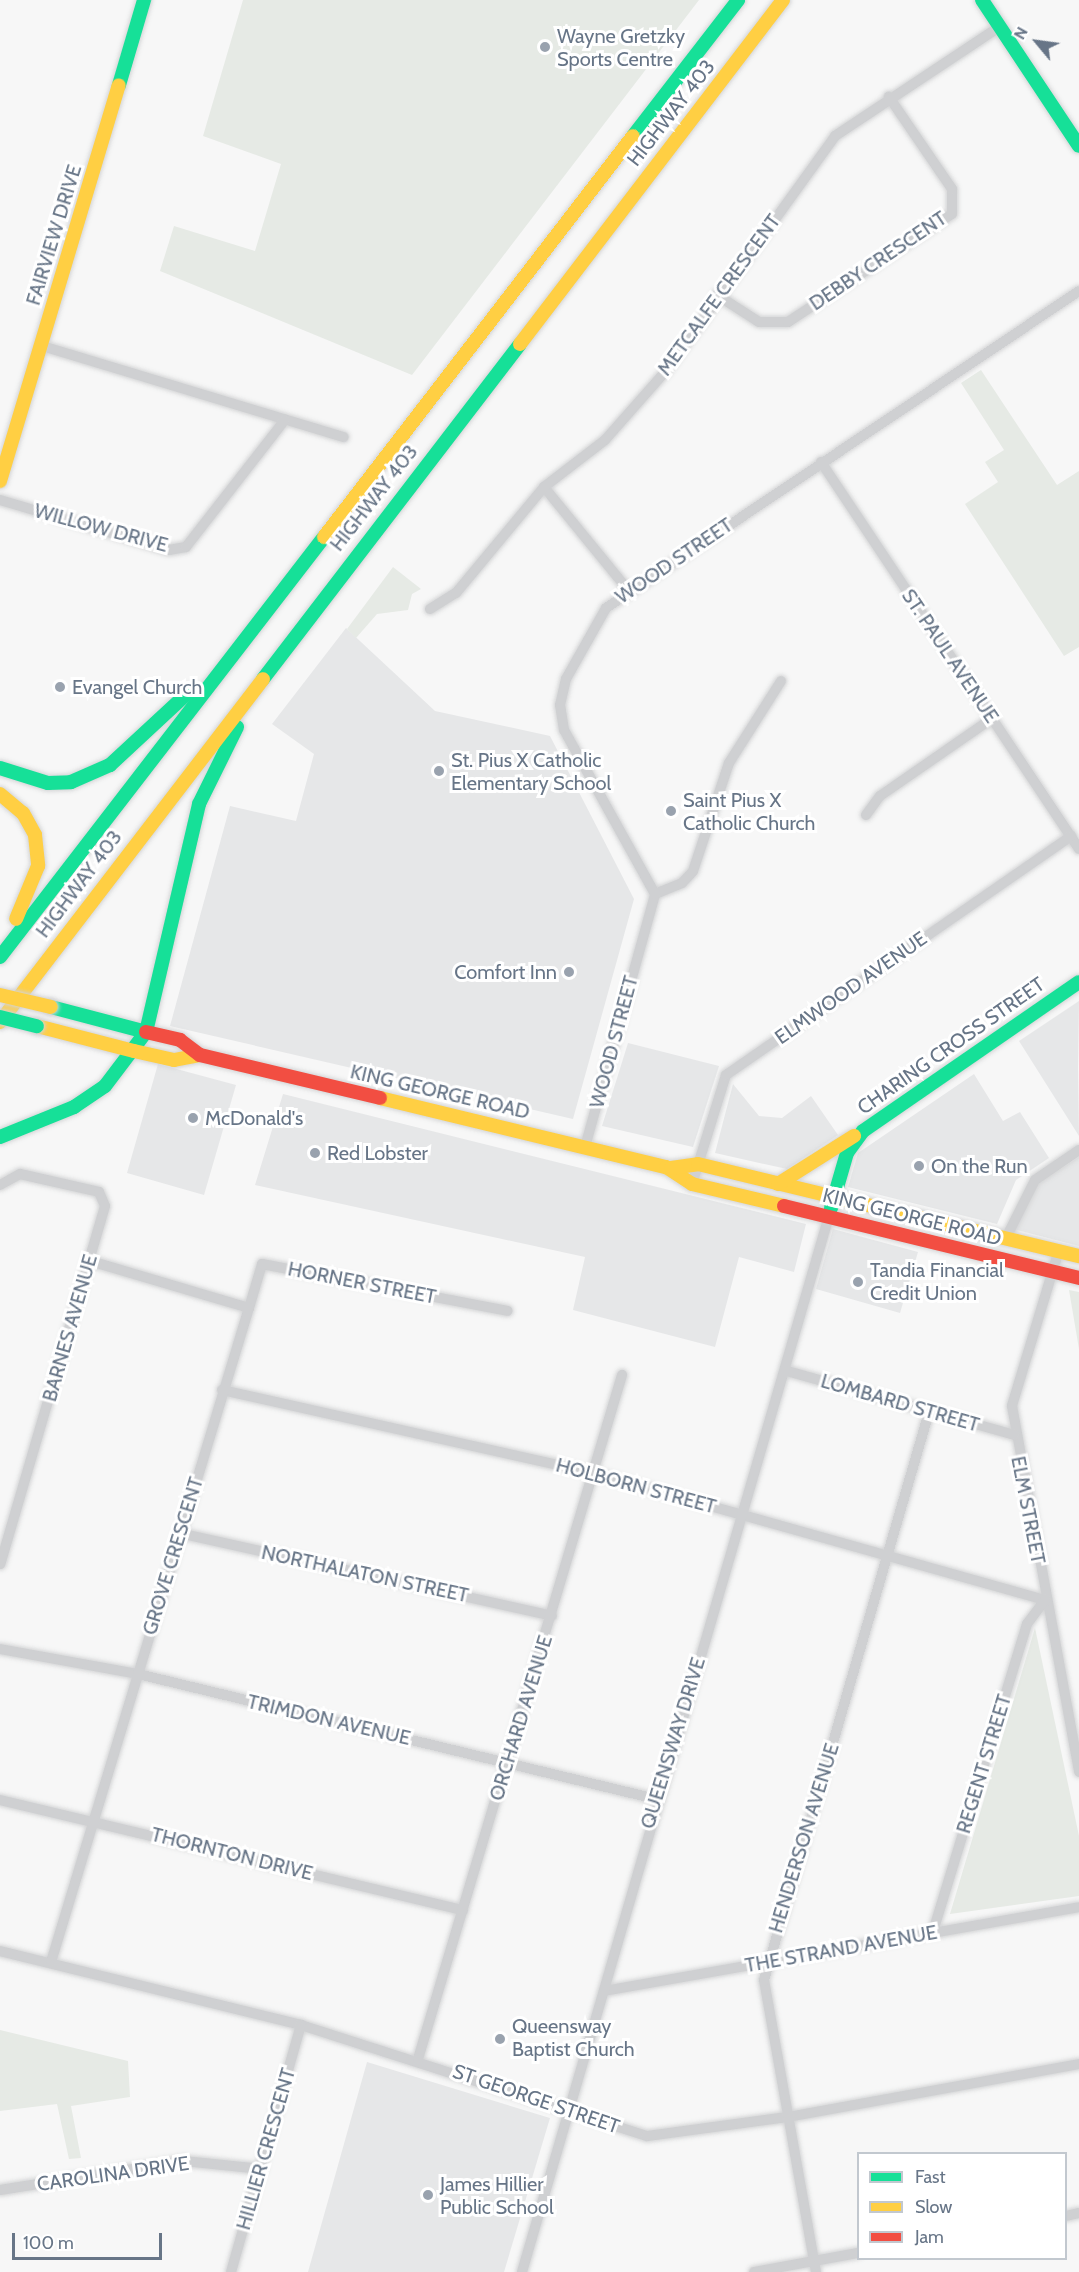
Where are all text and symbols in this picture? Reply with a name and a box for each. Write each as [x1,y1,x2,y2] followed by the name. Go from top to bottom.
[1007,12,1067,72] north arrow
[1010,23,1032,43] text: N
[557,24,685,71] place label: Wayne Gretzky Sports Centre
[538,40,552,54] marker: Wayne Gretzky Sports Centre
[622,55,720,171] street label: HIGHWAY 403
[21,162,87,308] street label: FAIRVIEW DRIVE
[805,206,951,316] street label: DEBBY CRESCENT
[652,210,786,380] street label: METCALFE CRESCENT
[325,440,423,556] street label: HIGHWAY 403
[32,499,170,557] street label: WILLOW DRIVE
[611,513,737,609] street label: WOOD STREET
[896,585,1004,727] street label: ST. PAUL AVENUE
[72,675,202,699] place label: Evangel Church
[53,680,67,694] marker: Evangel Church
[451,748,611,795] place label: St. Pius X Catholic Elementary School
[432,764,446,778] marker: St. Pius X Catholic Elementary School
[683,788,815,835] place label: Saint Pius X Catholic Church
[664,804,678,818] marker: Saint Pius X Catholic Church
[31,826,127,942] street label: HIGHWAY 403
[770,927,932,1049] street label: ELMWOOD AVENUE
[454,960,557,984] place label: Comfort Inn
[562,965,576,979] marker: Comfort Inn
[853,972,1049,1120] street label: CHARING CROSS STREET
[585,973,643,1111] street label: WOOD STREET
[348,1060,532,1124] street label: KING GEORGE ROAD
[205,1106,303,1130] place label: McDonald's
[186,1111,200,1125] marker: McDonald's
[327,1141,428,1165] place label: Red Lobster
[308,1146,322,1160] marker: Red Lobster
[931,1154,1028,1178] place label: On the Run
[912,1159,926,1173] marker: On the Run
[820,1183,1004,1251] street label: KING GEORGE ROAD
[38,1252,102,1404] street label: BARNES AVENUE
[286,1257,438,1309] street label: HORNER STREET
[870,1258,1004,1305] place label: Tandia Financial Credit Union
[851,1275,865,1289] marker: Tandia Financial Credit Union
[818,1369,982,1437] street label: LOMBARD STREET
[553,1453,719,1519] street label: HOLBORN STREET
[1006,1454,1050,1566] street label: ELM STREET
[138,1474,208,1638] street label: GROVE CRESCENT
[259,1540,471,1608] street label: NORTHALATON STREET
[484,1632,558,1804] street label: ORCHARD AVENUE
[636,1654,710,1832] street label: QUEENSWAY DRIVE
[245,1690,413,1750] street label: TRIMDON AVENUE
[951,1692,1017,1836] street label: REGENT STREET
[764,1740,844,1936] street label: HENDERSON AVENUE
[149,1822,315,1886] street label: THORNTON DRIVE
[743,1920,939,1978] street label: THE STRAND AVENUE
[512,2015,635,2062] place label: Queensway Baptist Church
[493,2032,507,2046] marker: Queensway Baptist Church
[449,2059,623,2139] street label: ST GEORGE STREET
[231,2065,301,2233] street label: HILLIER CRESCENT
[36,2151,190,2197] street label: CAROLINA DRIVE
[857,2152,1067,2260] legend
[915,2166,946,2188] text: Fast
[440,2172,554,2219] place label: James Hillier Public School
[421,2188,435,2202] marker: James Hillier Public School
[915,2196,952,2218] text: Slow
[15,2221,165,2259] scale bar
[915,2226,944,2248] text: Jam
[23,2232,74,2254] text: 100 m

